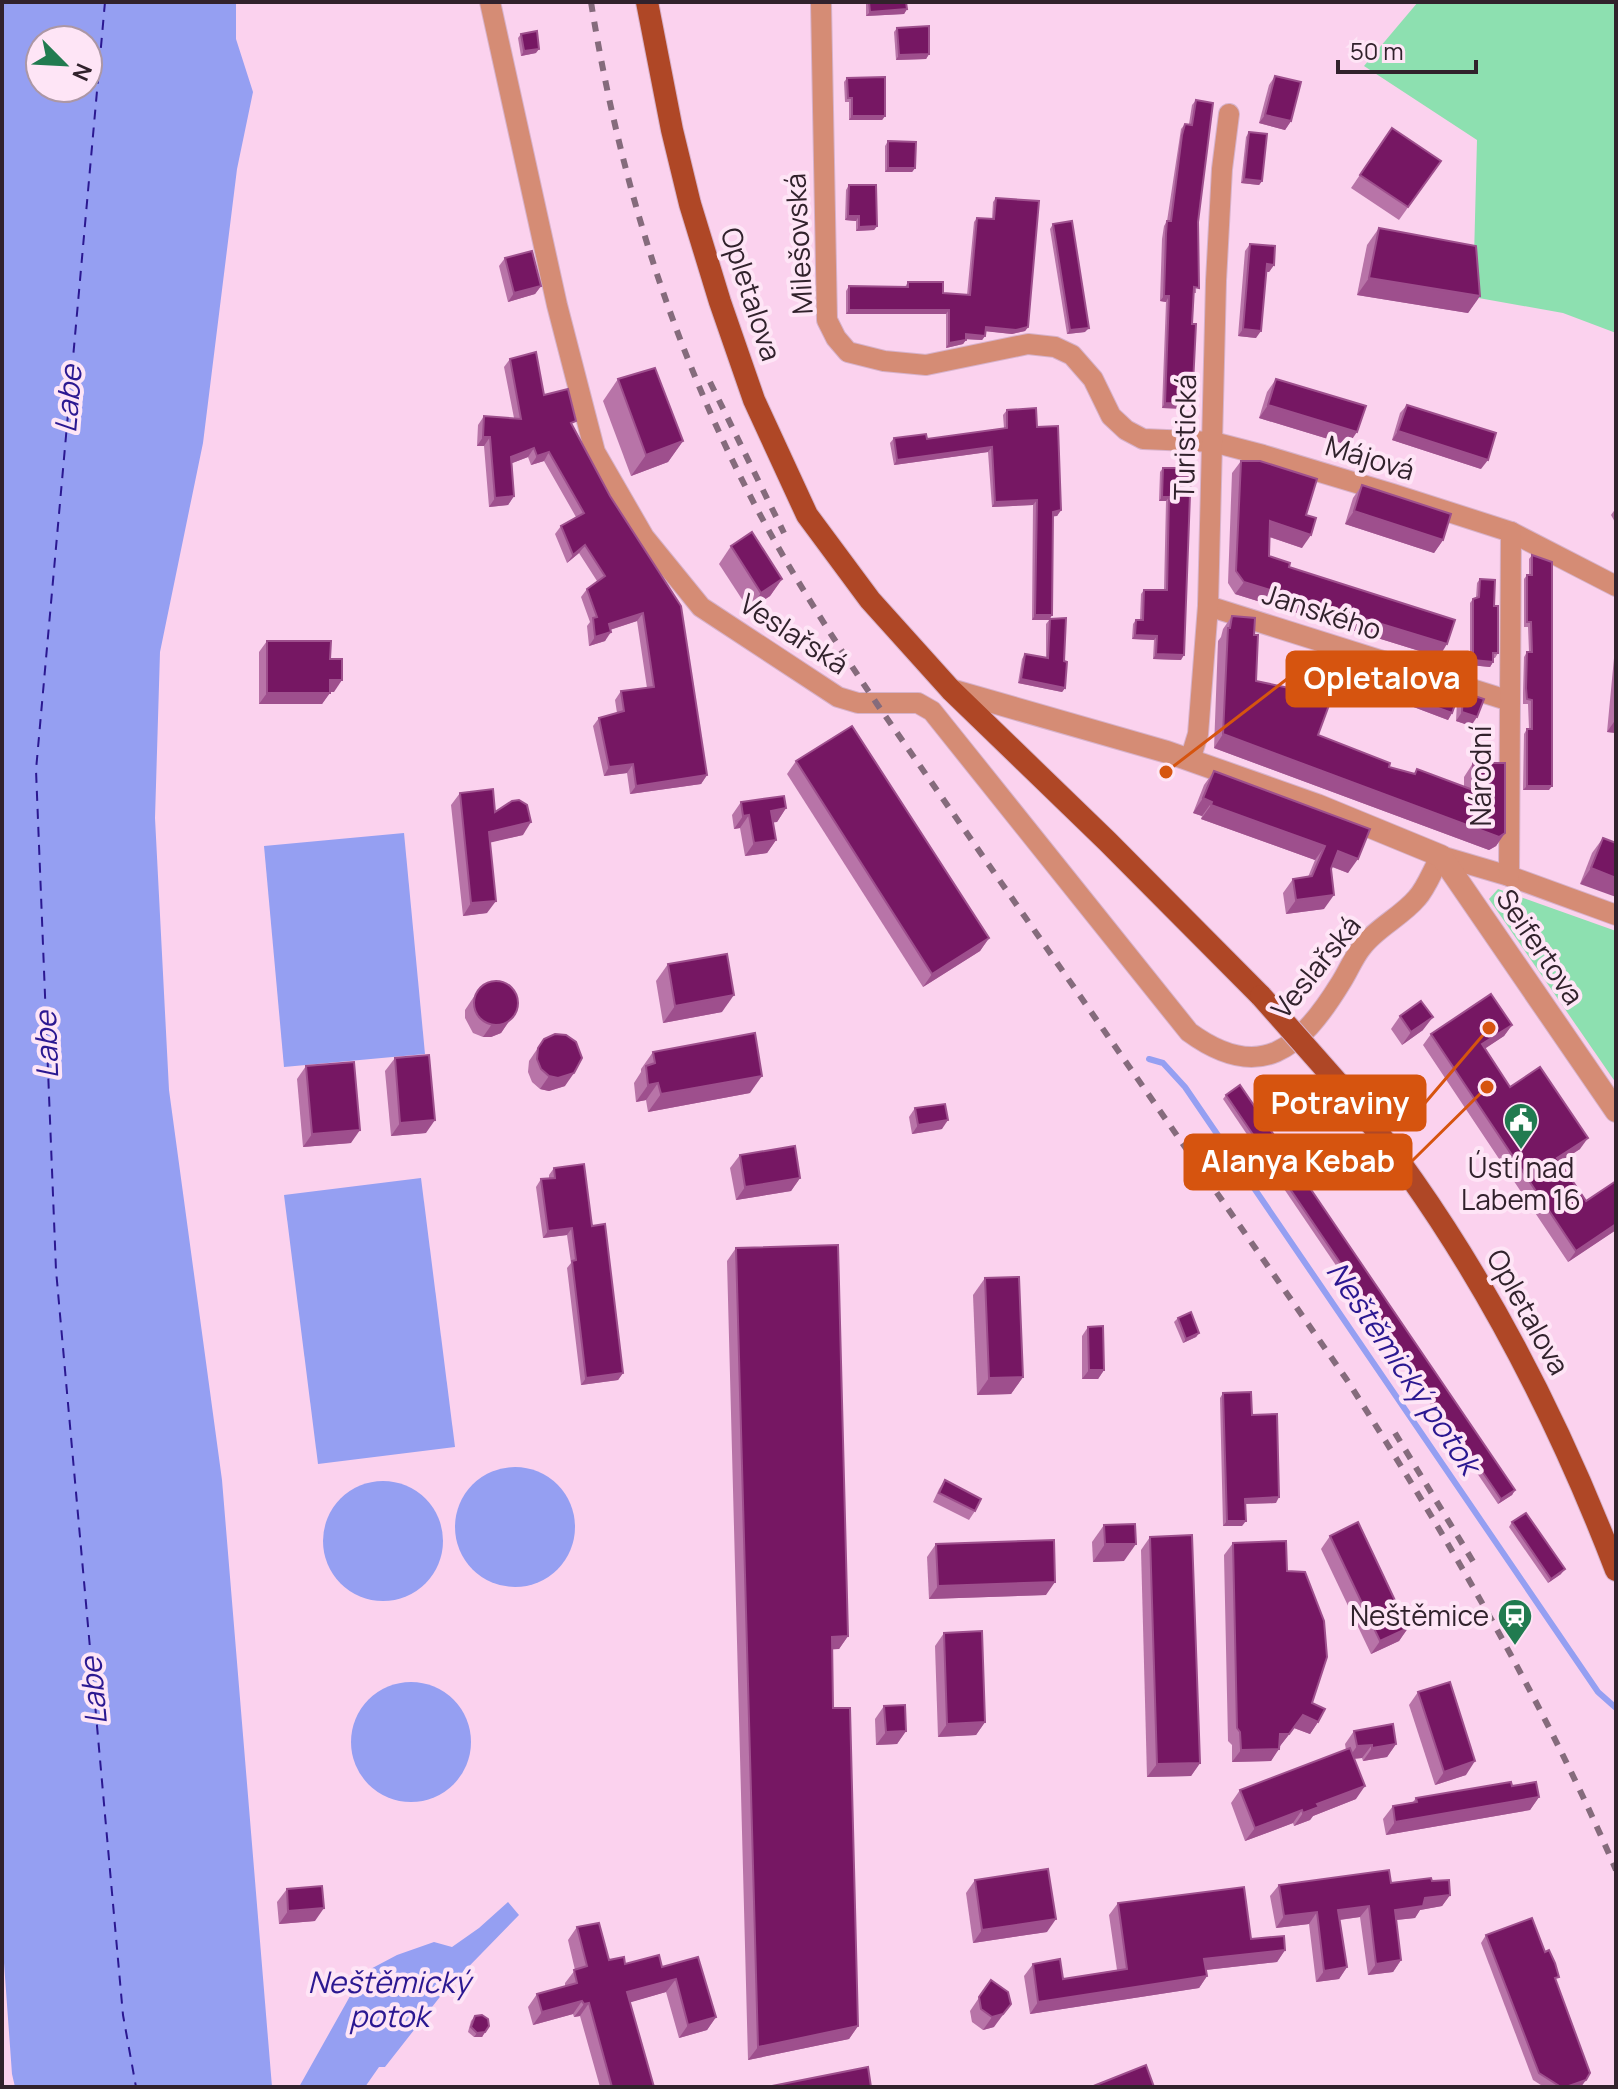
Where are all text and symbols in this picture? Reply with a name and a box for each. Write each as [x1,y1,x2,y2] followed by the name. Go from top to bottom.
[24,24,104,104] north arrow
[1338,24,1476,74] scale bar
[1350,34,1404,67] text: 50 m
[65,59,99,85] text: N
[775,172,821,316] street label: Milešovská
[713,222,791,365] street label: Opletalova
[44,362,91,434] water label: Labe
[1164,374,1204,500] street label: Turistická
[1321,426,1419,489] street label: Májová
[1258,574,1387,648] street label: Janského
[733,584,856,682] street label: Veslařská
[1287,652,1476,706] callout: Opletalova
[1303,657,1461,698] text: Opletalova
[1461,726,1499,826] street label: Národní
[1488,881,1593,1012] street label: Seifertova
[1262,907,1368,1026] street label: Veslařská
[24,1009,67,1079] water label: Labe
[1255,1076,1425,1130] callout: Potraviny
[1271,1082,1410,1123] text: Potraviny
[1502,1101,1540,1151] public building icon: Ústí nad Labem 16
[1185,1135,1411,1189] callout: Alanya Kebab
[1201,1140,1395,1181] text: Alanya Kebab
[1461,1148,1581,1218] place label: Ústí nad Labem 16
[1479,1242,1579,1381] street label: Opletalova
[1318,1253,1493,1485] water label: Neštěmický potok
[1350,1596,1489,1634] place label: Neštěmice
[1496,1597,1534,1647] station icon: Neštěmice
[69,1654,116,1726] water label: Labe
[308,1961,475,2036] water label: Neštěmický potok

